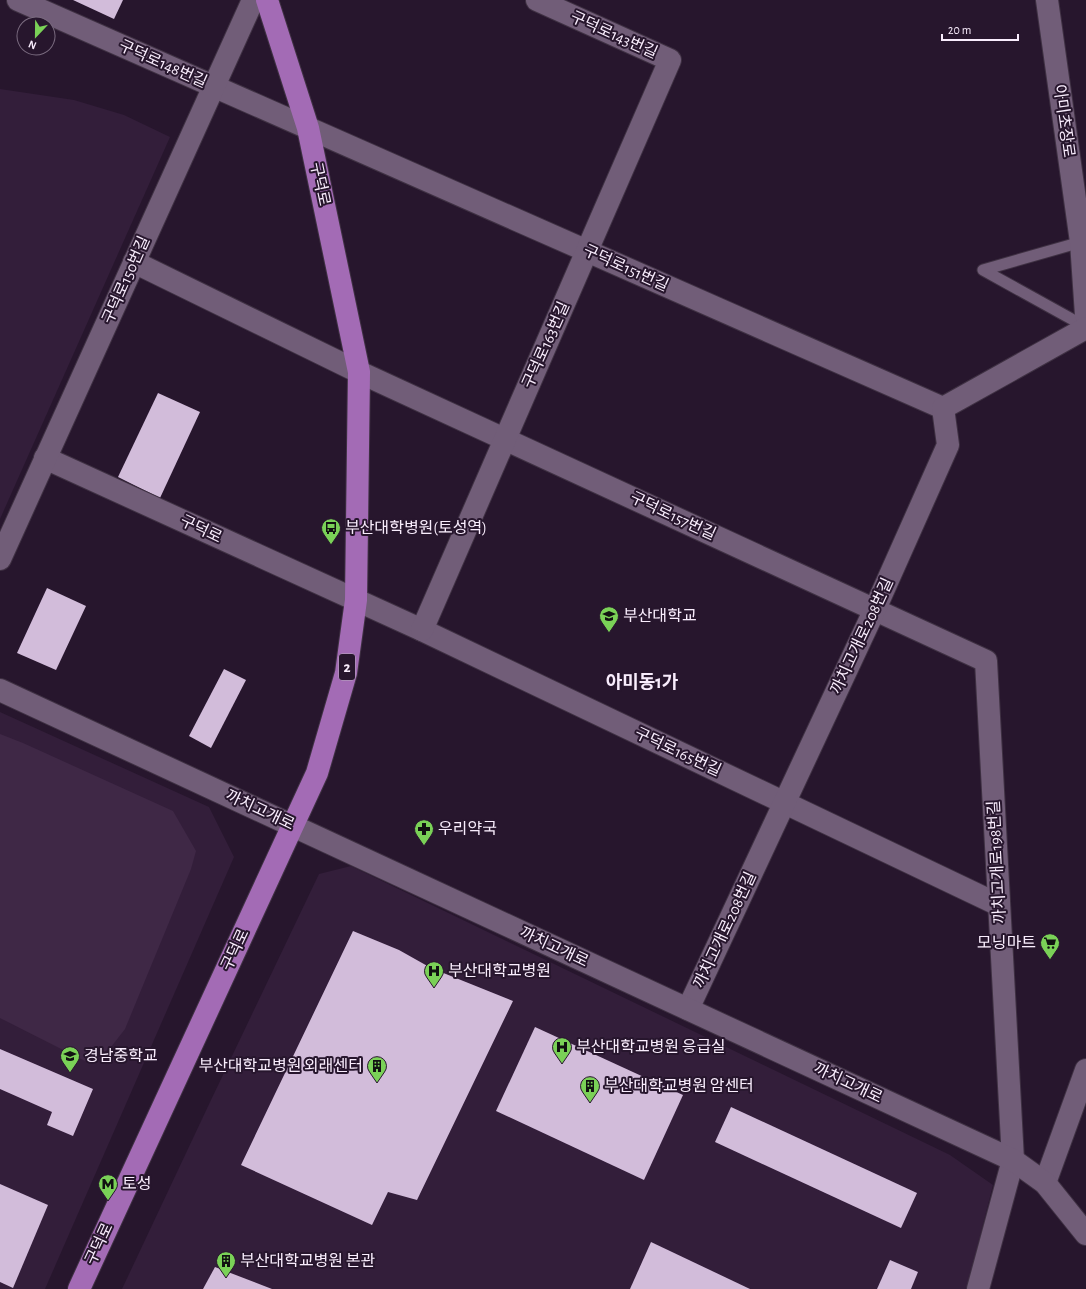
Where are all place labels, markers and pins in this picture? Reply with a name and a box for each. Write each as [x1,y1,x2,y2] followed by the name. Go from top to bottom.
[320,517,342,545] bus stop icon: 부산대학병원(토성역)
[345,519,487,536] place label: 부산대학병원(토성역)
[598,605,620,633] school or university icon: 부산대학교
[623,607,697,624] place label: 부산대학교
[413,818,435,846] pharmacy icon: 우리약국
[438,821,497,837] place label: 우리약국
[1039,932,1061,960] supermarket icon: 모닝마트
[977,935,1036,951] place label: 모닝마트
[423,960,445,988] hospital icon: 부산대학교병원
[448,962,551,979] place label: 부산대학교병원
[551,1036,573,1064] hospital icon: 부산대학교병원 응급실
[576,1038,726,1055] place label: 부산대학교병원 응급실
[59,1045,81,1073] school or university icon: 경남중학교
[84,1047,158,1064] place label: 경남중학교
[366,1055,388,1083] building icon: 부산대학교병원 외래센터
[198,1057,363,1074] place label: 부산대학교병원 외래센터
[579,1075,601,1103] building icon: 부산대학교병원 암센터
[604,1077,754,1094] place label: 부산대학교병원 암센터
[97,1173,119,1201] metro station icon: 토성
[122,1176,151,1192] place label: 토성
[215,1250,237,1278] building icon: 부산대학교병원 본관
[240,1252,375,1269] place label: 부산대학교병원 본관

